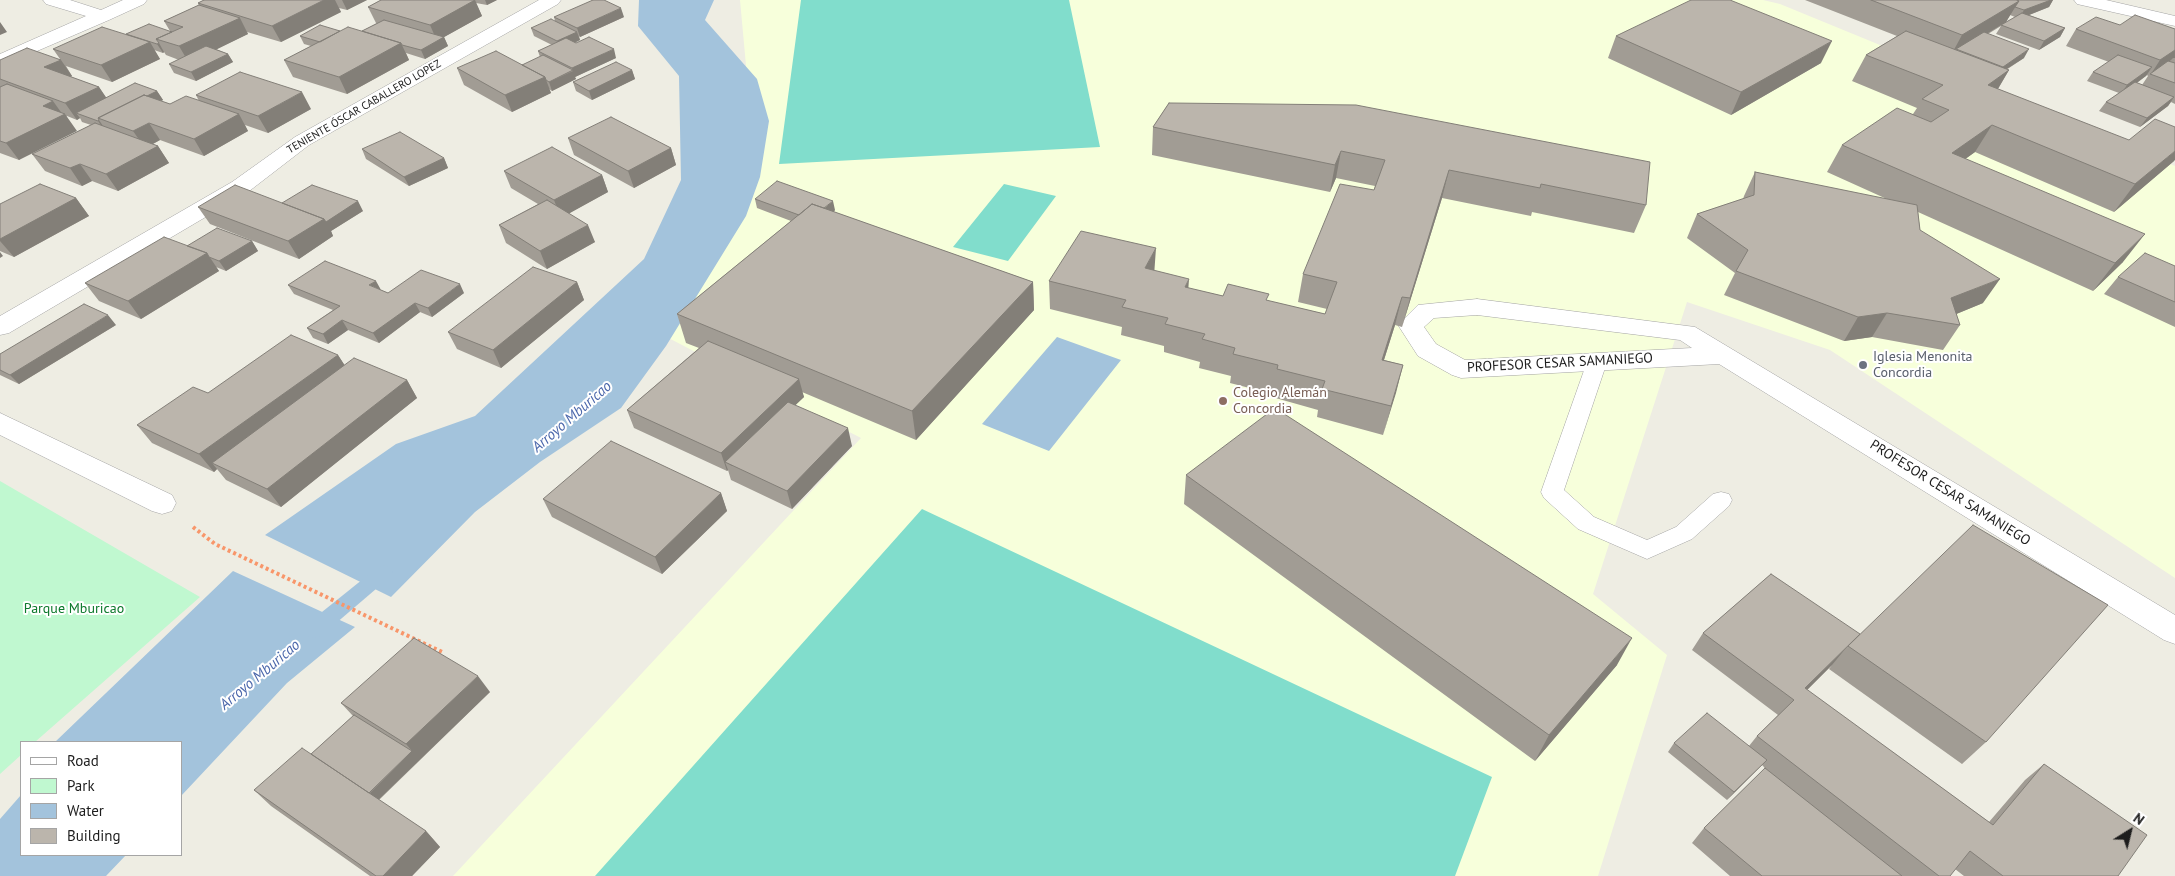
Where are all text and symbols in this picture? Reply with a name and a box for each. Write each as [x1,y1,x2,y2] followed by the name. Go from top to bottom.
[285,57,443,157] street label: TENIENTE ÓSCAR CABALLERO LOPEZ
[1873,349,1973,382] place label: Iglesia Menonita Concordia
[1467,350,1653,376] street label: PROFESOR CESAR SAMANIEGO
[1857,359,1869,371] marker: Iglesia Menonita Concordia
[529,378,615,456] water label: Arroyo Mburicao
[1233,385,1327,418] place label: Colegio Alemán Concordia
[1217,395,1229,407] marker: Colegio Alemán Concordia
[1867,437,2033,549] street label: PROFESOR CESAR SAMANIEGO
[24,601,124,617] park label: Parque Mburicao
[216,636,304,714] water label: Arroyo Mburicao
[20,741,182,856] legend
[67,751,99,770] text: Road
[67,776,95,795] text: Park
[67,801,104,820] text: Water
[2105,806,2155,856] north arrow
[2130,809,2148,829] text: N
[67,826,121,845] text: Building

